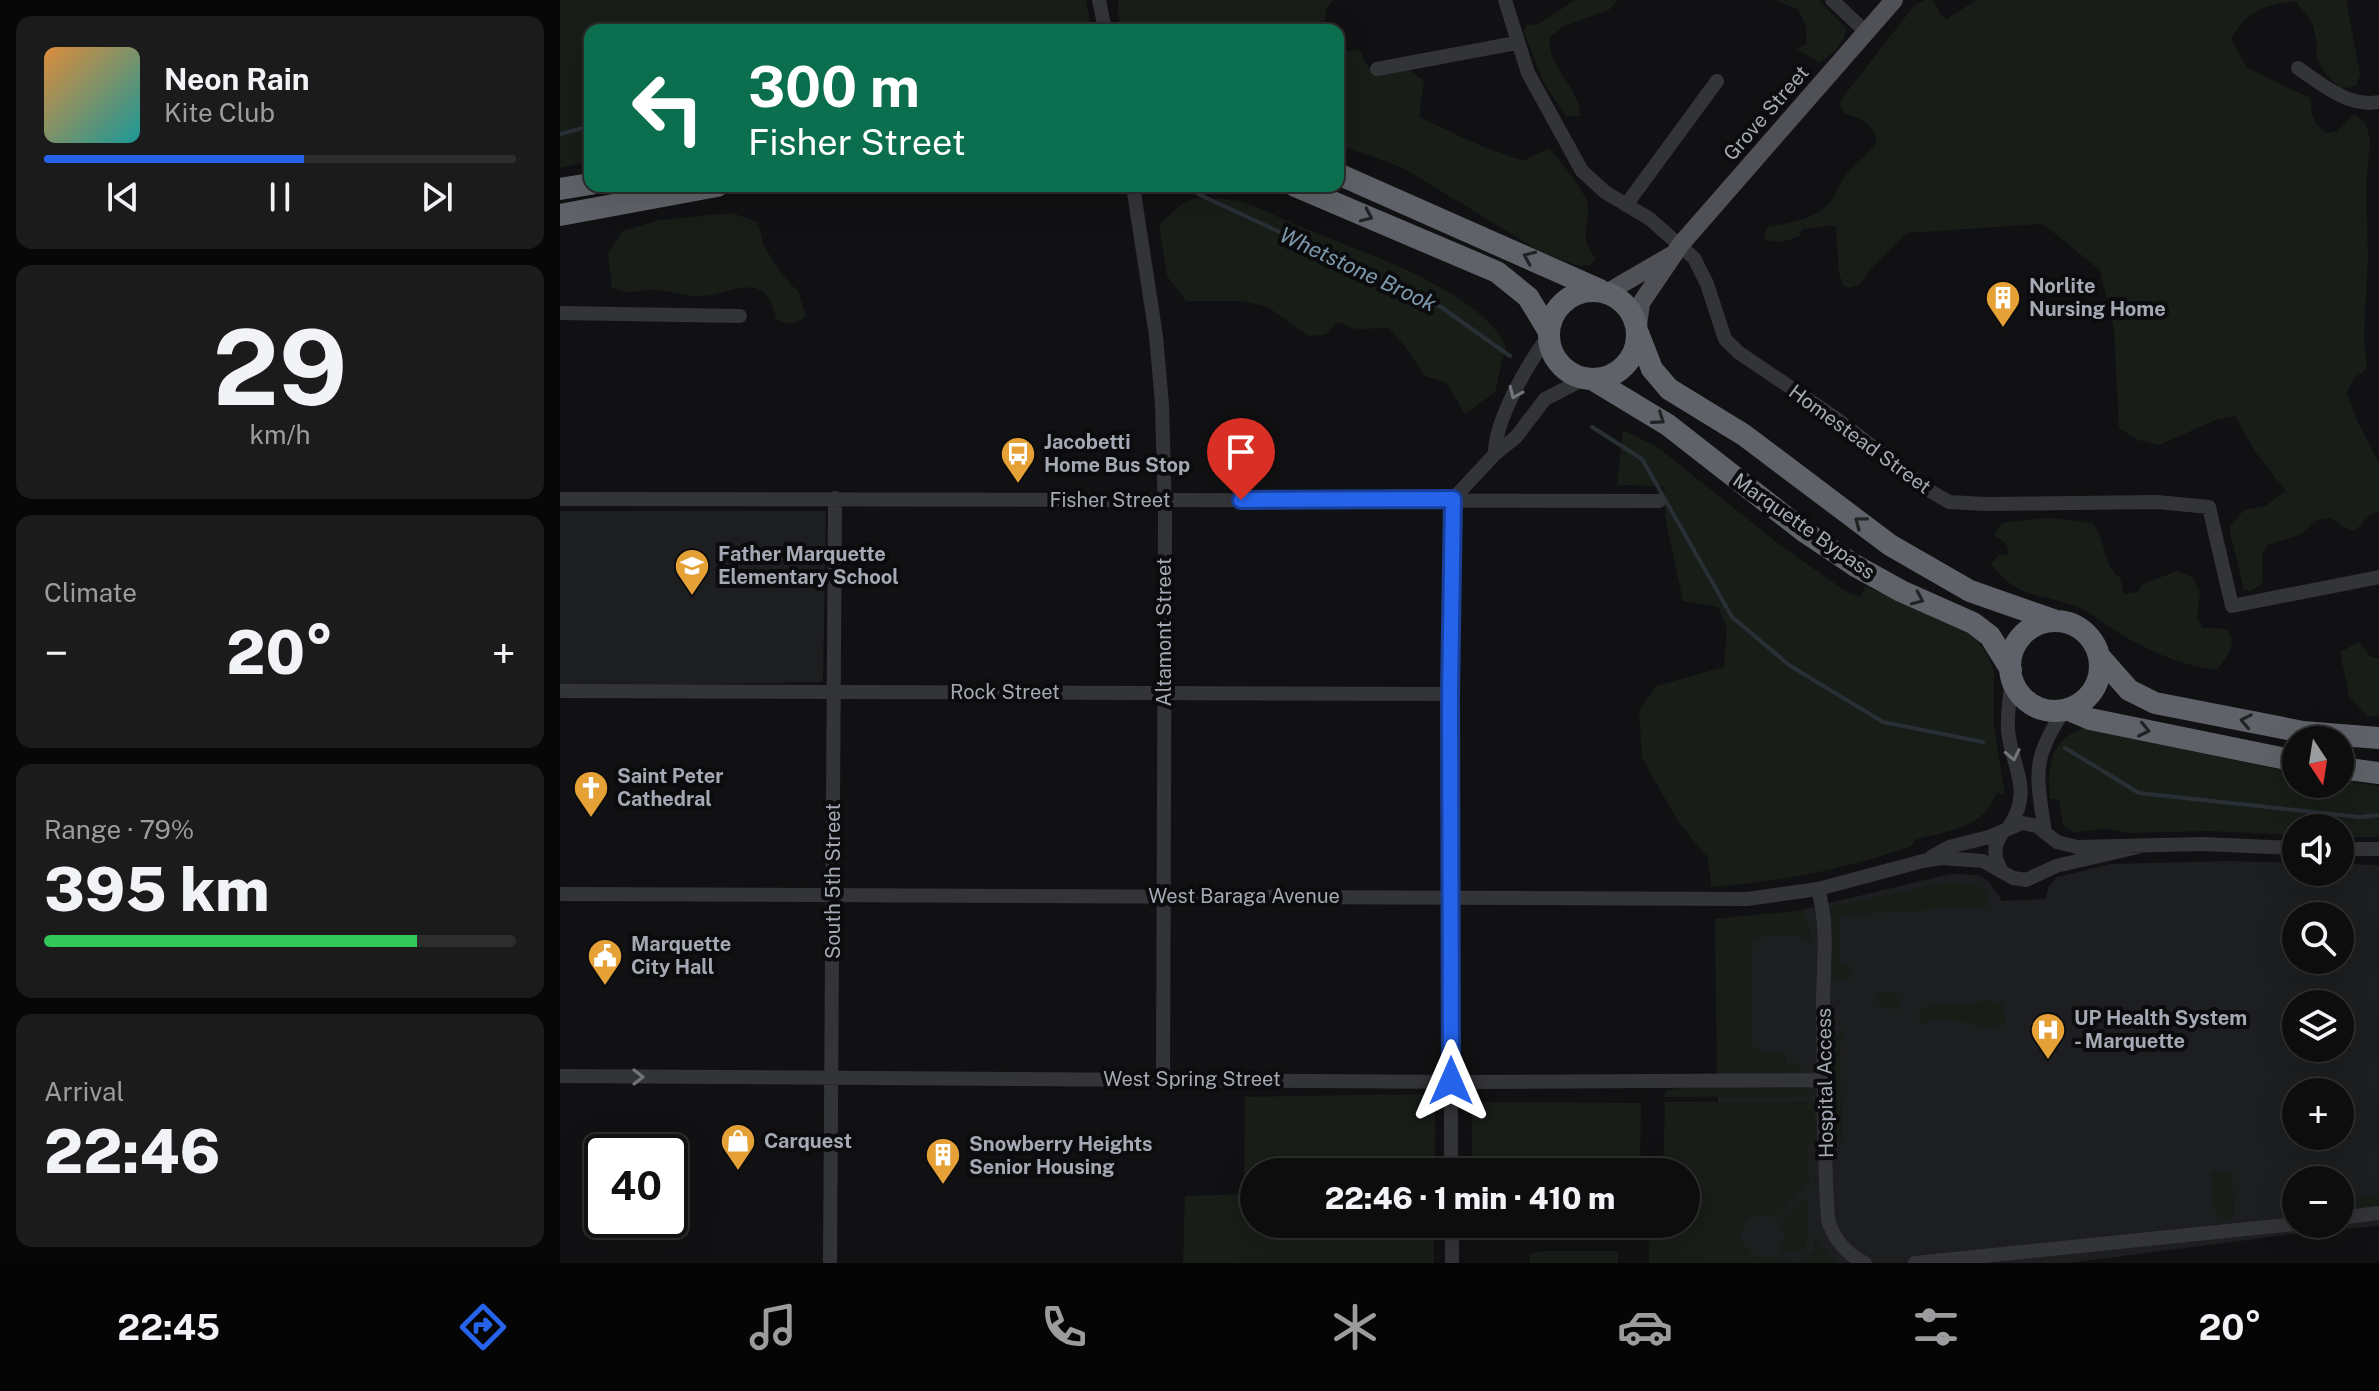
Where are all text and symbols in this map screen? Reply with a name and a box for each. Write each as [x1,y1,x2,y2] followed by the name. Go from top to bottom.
[748,54,920,120] text: 300 m
[616,56,720,160] icon: left
[164,61,310,97] text: Neon Rain
[1718,61,1814,165] street label: Grove Street
[164,97,275,128] text: Kite Club
[748,121,966,163] text: Fisher Street
[101,175,145,219] icon: previous
[258,175,302,219] icon: pause
[415,175,459,219] icon: next
[1359,206,1374,222] one-way arrow
[1276,221,1441,317] water label: Whetstone Brook
[1523,251,1537,267] one-way arrow
[2029,274,2166,321] place label: Norlite Nursing Home
[1984,279,2022,329] building icon: Norlite Nursing Home
[213,306,347,428] text: 29
[1784,379,1936,499] street label: Homestead Street
[1509,385,1525,400] one-way arrow
[1651,409,1665,424] one-way arrow
[1207,418,1275,500] pin
[249,419,311,450] text: km/h
[1044,430,1190,477] place label: Jacobetti Home Bus Stop
[1219,430,1263,474] icon: arrive
[999,435,1037,485] bus stop icon: Jacobetti Home Bus Stop
[1728,468,1880,584] street label: Marquette Bypass
[1050,488,1170,512] street label: Fisher Street
[1854,517,1869,531] one-way arrow
[718,542,899,589] place label: Father Marquette Elementary School
[673,547,711,597] school or university icon: Father Marquette Elementary School
[1152,557,1176,707] street label: Altamont Street
[44,577,137,608] text: Climate
[1910,589,1924,605] one-way arrow
[226,617,334,688] text: 20°
[44,627,68,679] text: −
[492,627,516,679] text: +
[950,680,1060,704] street label: Rock Street
[2240,713,2254,730] one-way arrow
[2136,721,2150,738] one-way arrow
[2282,726,2354,798] north arrow
[2282,726,2354,1238] map controls
[2004,748,2021,761] one-way arrow
[617,764,723,811] place label: Saint Peter Cathedral
[572,769,610,819] church icon: Saint Peter Cathedral
[821,803,845,959] street label: South 5th Street
[44,814,194,845] text: Range · 79%
[2282,814,2354,886] button: sound
[44,854,270,925] text: 395 km
[1148,884,1340,908] street label: West Baraga Avenue
[2282,902,2354,974] button: search
[631,932,731,979] place label: Marquette City Hall
[586,937,624,987] public building icon: Marquette City Hall
[2282,990,2354,1062] button: layers
[2074,1006,2247,1053] place label: UP Health System - Marquette
[1812,1008,1838,1158] street label: Hospital Access
[2029,1011,2067,1061] hospital icon: UP Health System - Marquette
[1409,1039,1493,1123] position arrow
[1103,1067,1281,1091] street label: West Spring Street
[632,1068,645,1086] one-way arrow
[44,1076,124,1107] text: Arrival
[2282,1078,2354,1150] button: +
[44,1116,220,1187] text: 22:46
[719,1122,757,1172] shop icon: Carquest
[764,1129,852,1153] place label: Carquest
[969,1132,1153,1179] place label: Snowberry Heights Senior Housing
[584,1134,688,1238] speed limit sign: 40
[924,1136,962,1186] building icon: Snowberry Heights Senior Housing
[2282,1166,2354,1238] button: −
[1325,1180,1615,1216] text: 22:46 · 1 min · 410 m
[455,1299,511,1355] icon: directions
[745,1299,801,1355] icon: music
[1036,1299,1092,1355] icon: phone
[1327,1299,1383,1355] icon: climate
[1617,1299,1673,1355] icon: car
[1908,1299,1964,1355] icon: filters
[117,1306,220,1348] text: 22:45
[2199,1306,2262,1348] text: 20°

